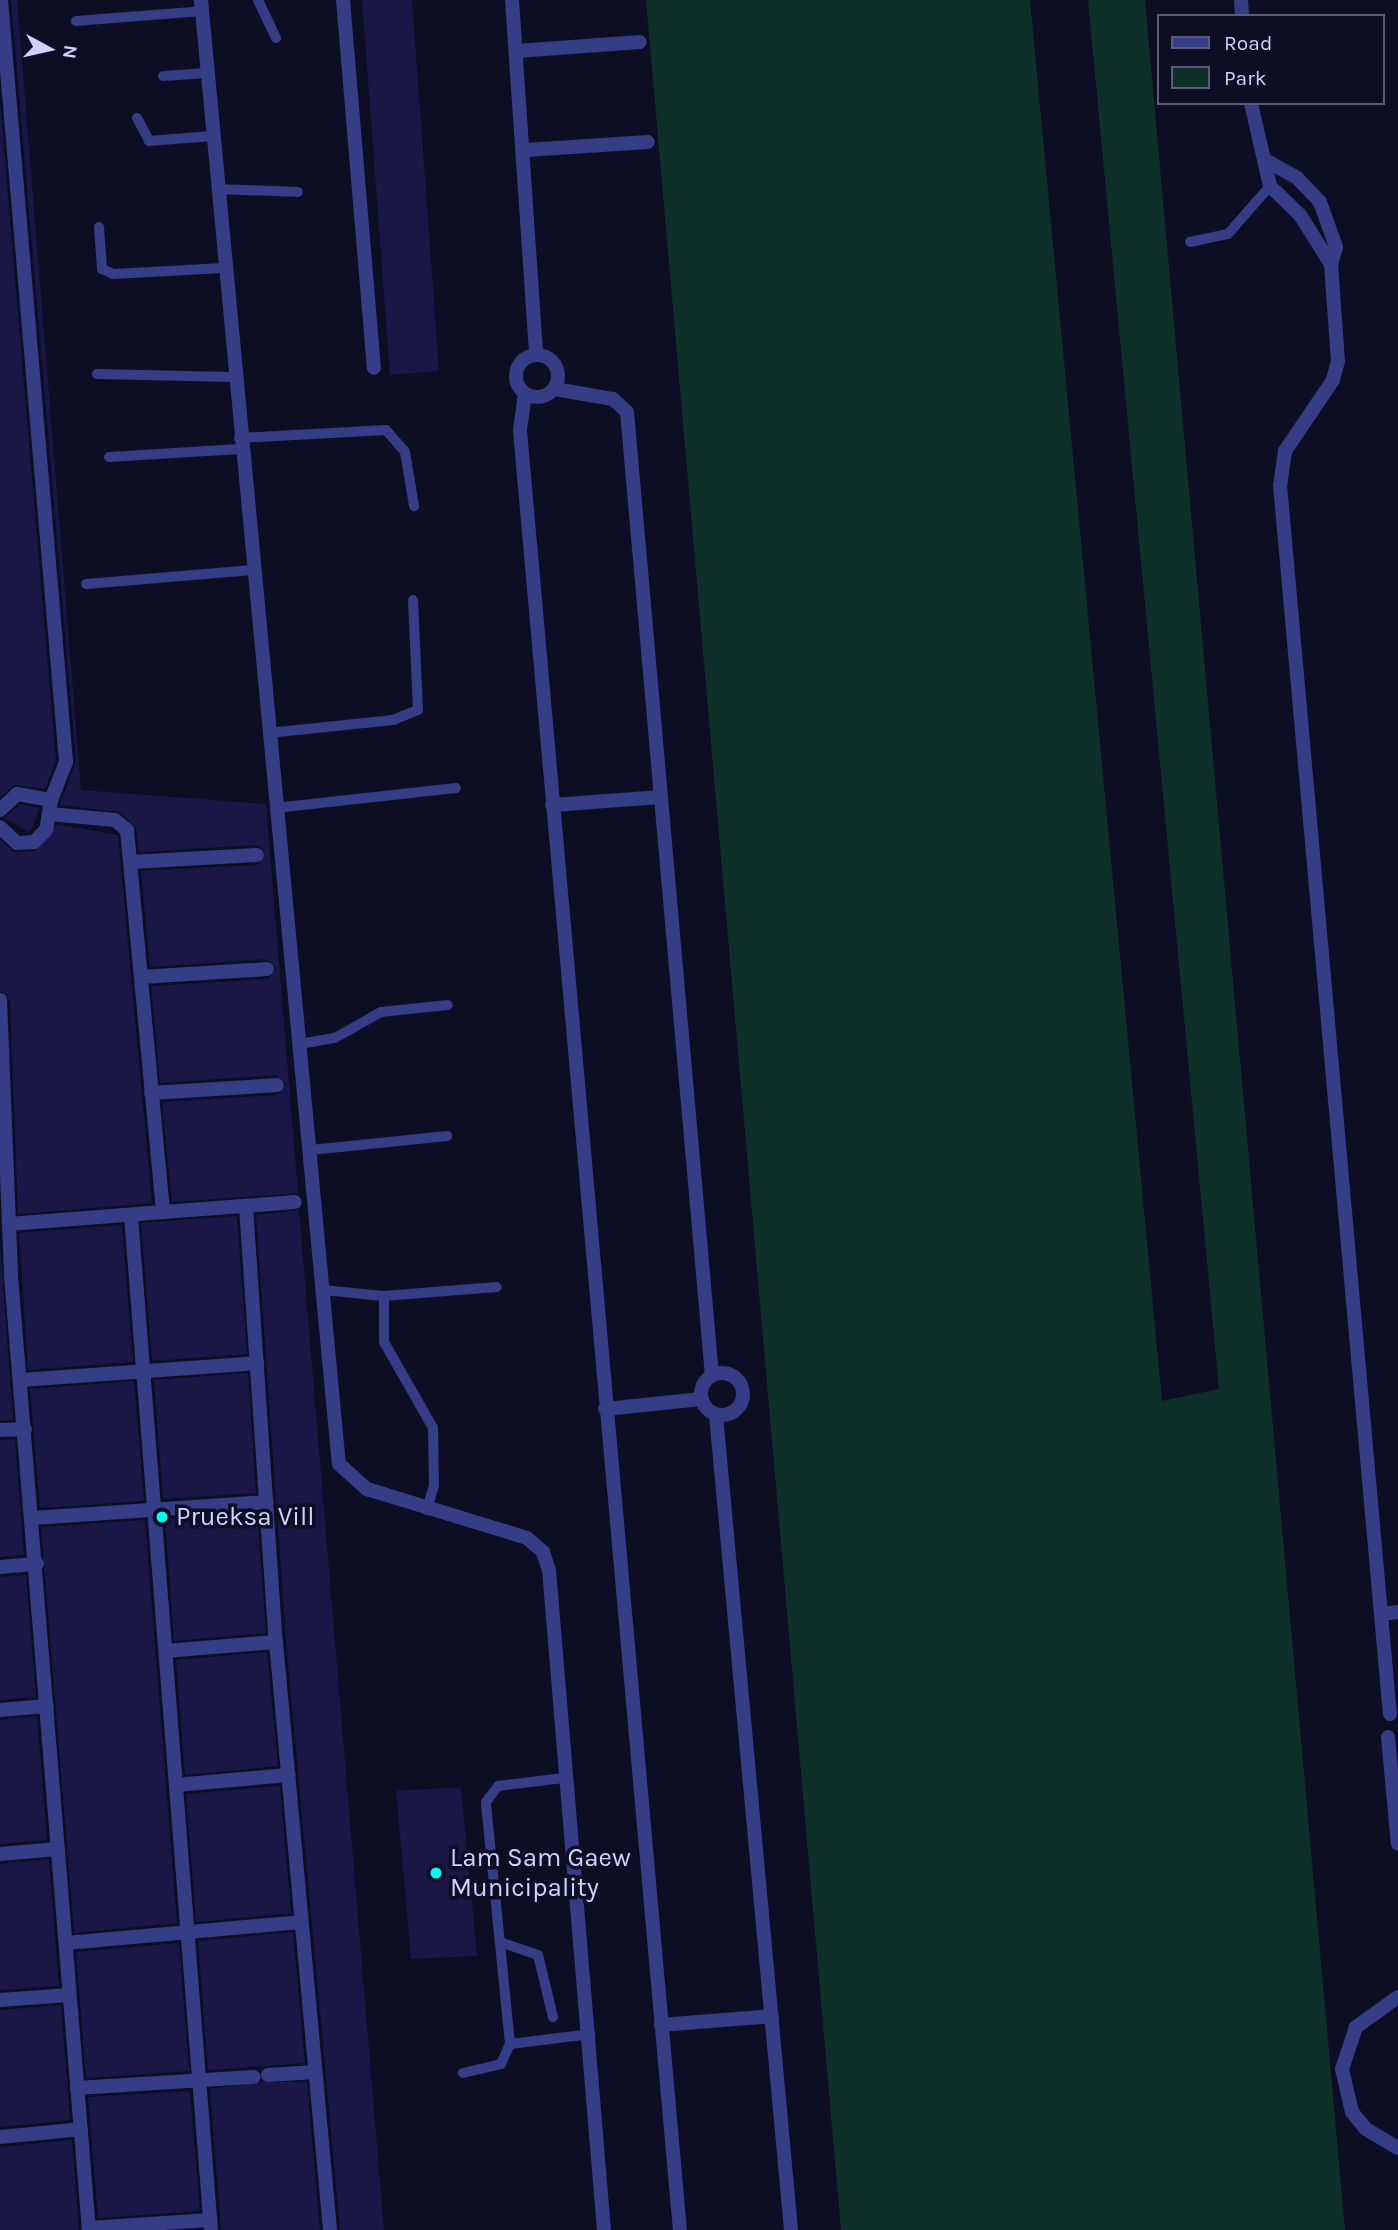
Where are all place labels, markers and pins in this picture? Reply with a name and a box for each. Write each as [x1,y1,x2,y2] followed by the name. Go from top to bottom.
[176,1501,315,1533] place label: Prueksa Vill
[154,1509,170,1525] marker: Prueksa Vill
[450,1842,631,1904] place label: Lam Sam Gaew Municipality
[428,1865,444,1881] marker: Lam Sam Gaew Municipality

